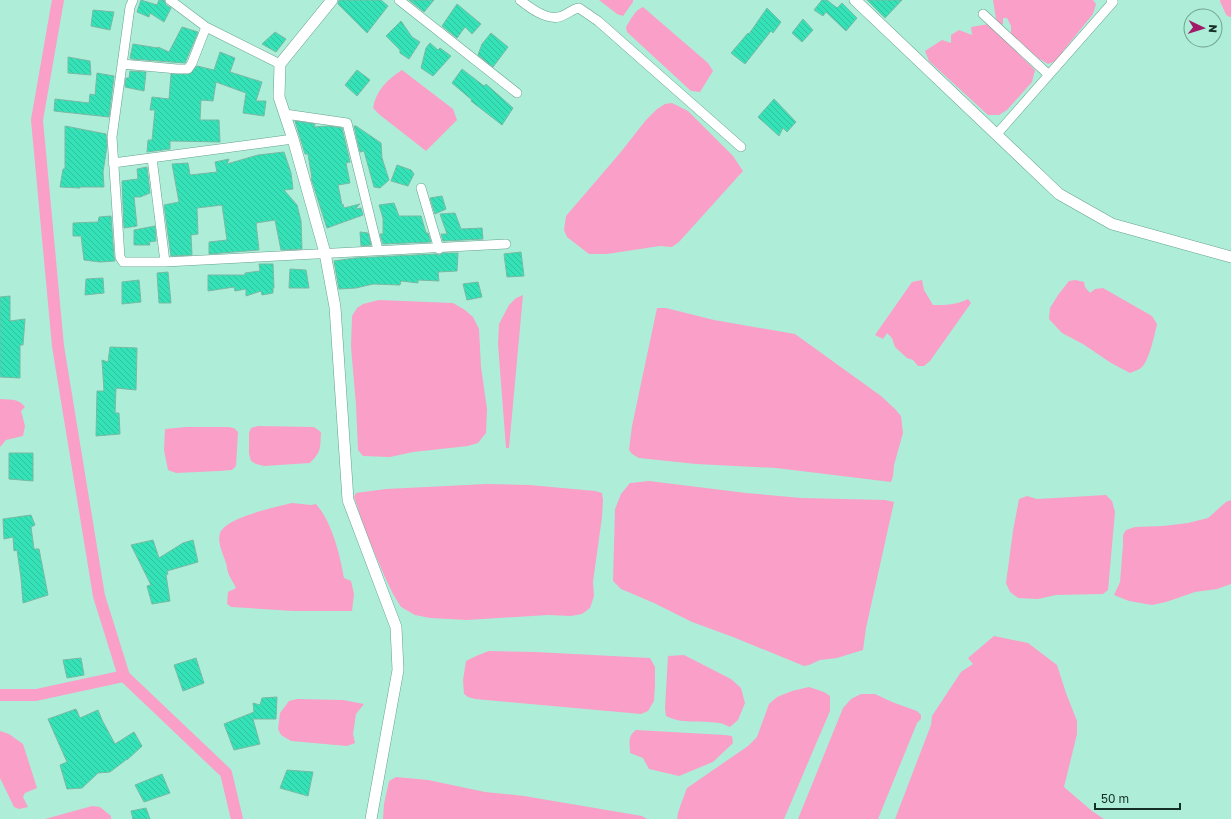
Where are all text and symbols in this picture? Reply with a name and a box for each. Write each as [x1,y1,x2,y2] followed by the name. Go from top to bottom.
[1183,8,1223,48] north arrow
[1207,24,1220,33] text: N
[1095,785,1180,811] scale bar
[1101,791,1129,806] text: 50 m

